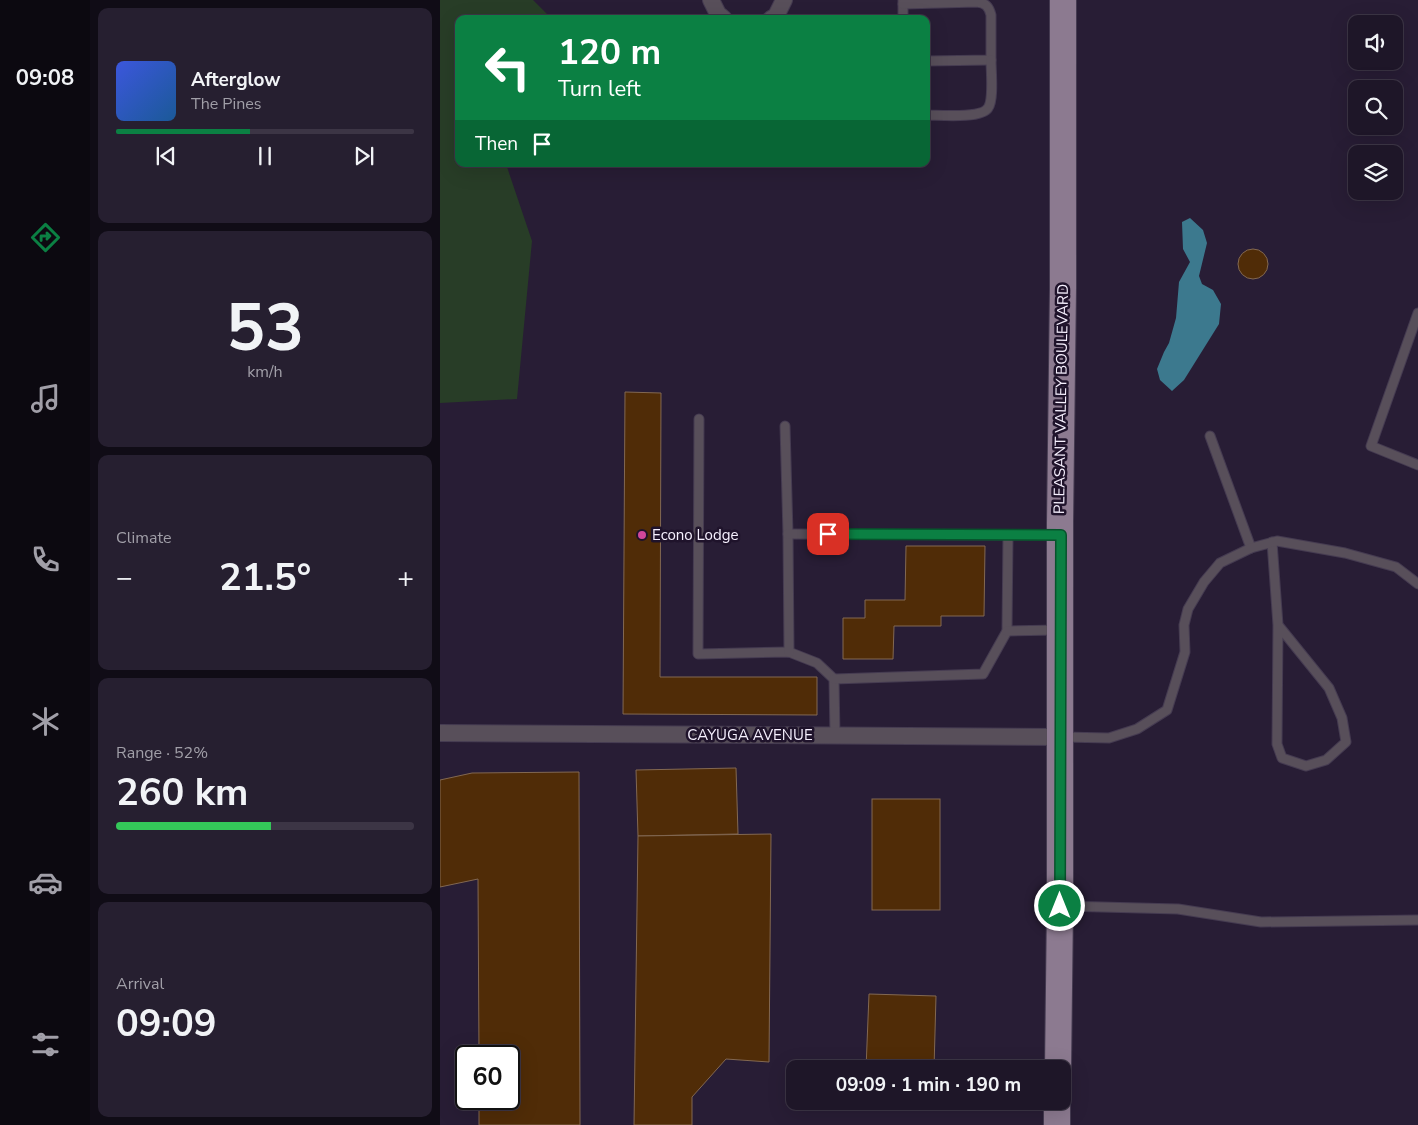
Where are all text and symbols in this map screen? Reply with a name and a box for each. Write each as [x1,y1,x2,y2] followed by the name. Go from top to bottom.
[1348,15,1403,200] map controls
[1348,15,1403,70] button: sound
[558,29,661,76] text: 120 m
[475,35,540,100] icon: left
[16,63,74,93] text: 09:08
[191,67,281,93] text: Afterglow
[558,74,641,104] text: Turn left
[1348,80,1403,135] button: search
[191,93,261,115] text: The Pines
[528,130,556,158] icon: arrive
[475,131,518,157] text: Then
[152,142,180,170] icon: previous
[251,142,279,170] icon: pause
[350,142,378,170] icon: next
[1348,145,1403,200] button: layers
[28,220,63,255] icon: directions
[226,284,304,373] text: 53
[1049,284,1073,514] street label: PLEASANT VALLEY BOULEVARD
[247,361,283,383] text: km/h
[28,381,63,416] icon: music
[807,513,849,555] pin
[814,520,842,548] icon: arrive
[652,525,738,545] place label: Econo Lodge
[116,527,171,549] text: Climate
[636,529,648,541] marker: Econo Lodge
[28,542,63,577] icon: phone
[219,552,311,603] text: 21.5°
[116,559,133,597] text: −
[397,559,414,597] text: +
[28,704,63,739] icon: climate
[687,725,813,745] street label: CAYUGA AVENUE
[116,742,208,764] text: Range · 52%
[116,767,248,818] text: 260 km
[28,865,63,900] icon: car
[1033,879,1085,931] position arrow
[116,973,164,995] text: Arrival
[116,998,217,1049] text: 09:09
[28,1027,63,1062] icon: filters
[455,1045,520,1110] speed limit sign: 60
[836,1072,1021,1098] text: 09:09 · 1 min · 190 m

